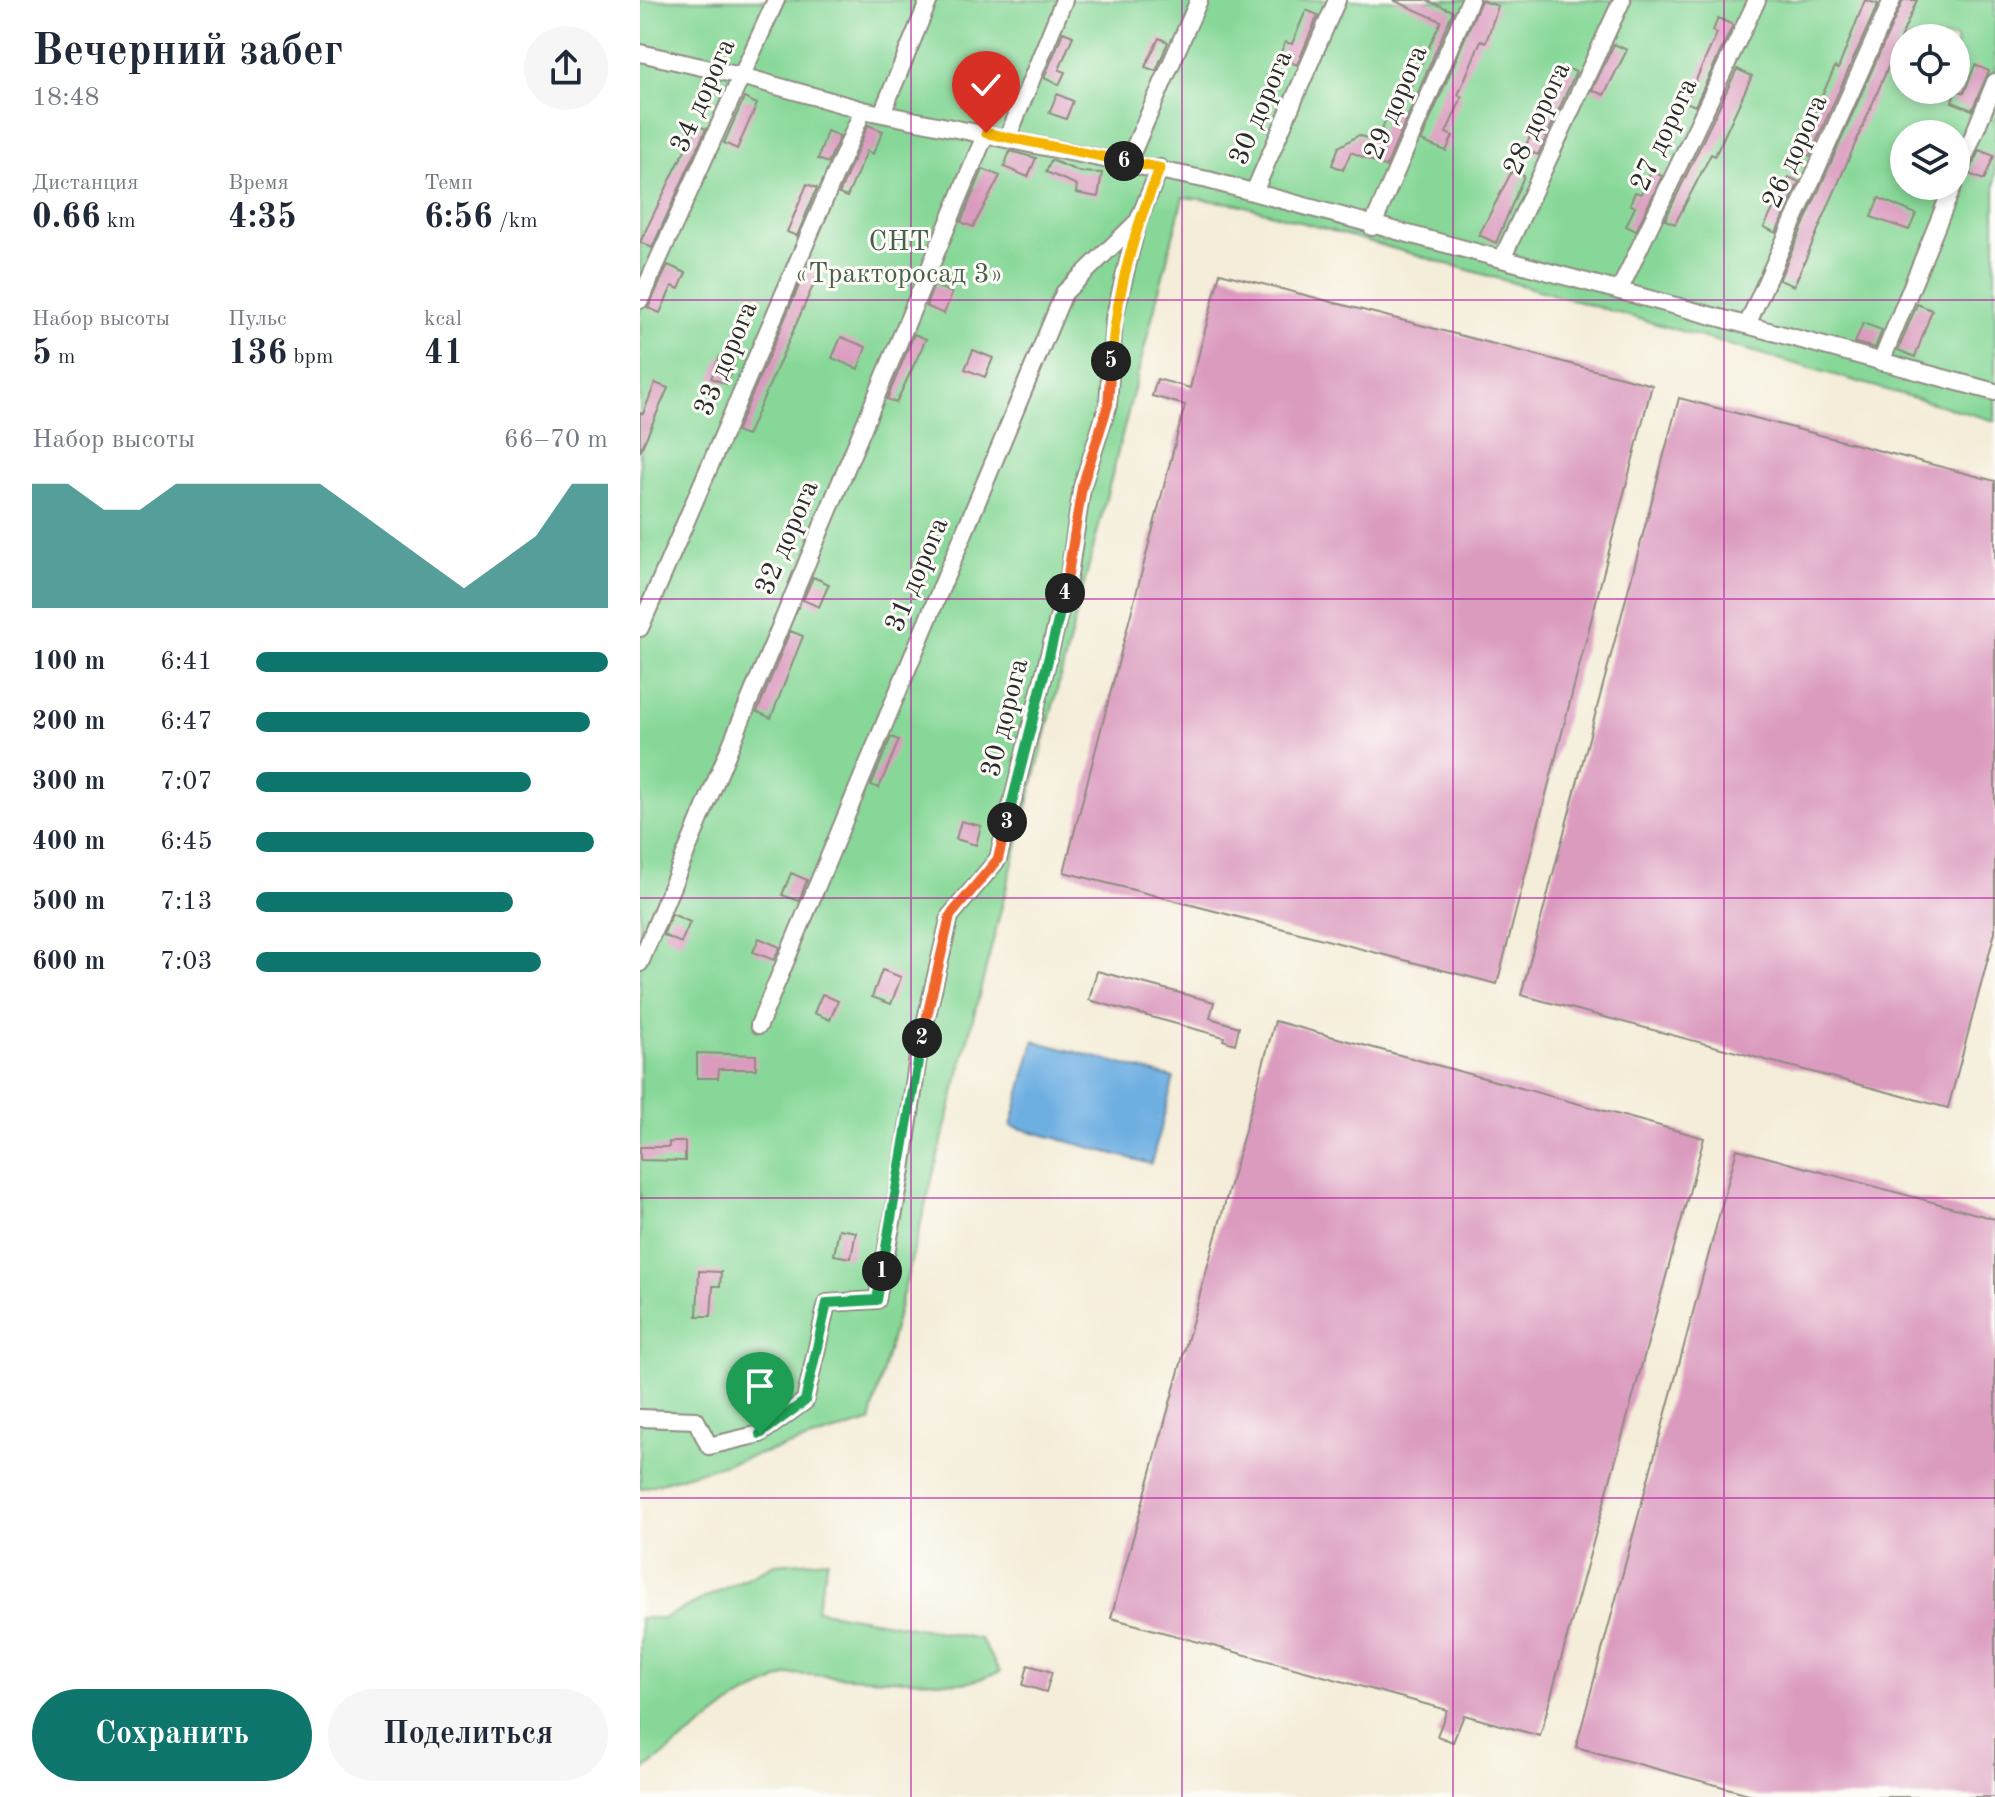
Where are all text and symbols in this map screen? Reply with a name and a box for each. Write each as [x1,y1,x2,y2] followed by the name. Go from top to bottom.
[1890,24,1970,200] map controls
[1890,24,1970,104] button: locate
[524,26,608,110] button: share
[32,30,343,74] text: Вечерний забег
[667,35,742,157] street label: 34 дорога
[1360,41,1434,164] street label: 29 дорога
[1225,46,1299,169] street label: 30 дорога
[952,51,1020,133] pin
[1500,58,1576,180] street label: 28 дорога
[964,63,1008,107] icon: check
[1627,74,1703,196] street label: 27 дорога
[32,85,100,111] text: 18:48
[1759,91,1834,213] street label: 26 дорога
[1890,120,1970,200] button: layers
[1104,141,1144,181] pin: 6
[1118,150,1130,172] text: 6
[32,172,138,194] text: Дистанция
[228,172,289,194] text: Время
[424,172,473,194] text: Темп
[32,201,101,235] text: 0.66
[228,201,297,235] text: 4:35
[424,201,493,235] text: 6:56
[101,210,136,232] text: km
[493,210,538,232] text: /km
[795,229,1003,289] park label: СНТ «Тракторосад 3»
[690,297,764,420] street label: 33 дорога
[32,308,170,330] text: Набор высоты
[228,308,287,330] text: Пульс
[424,308,462,330] text: kcal
[32,337,52,371] text: 5
[228,337,287,371] text: 136
[424,337,463,371] text: 41
[1091,341,1131,381] pin: 5
[52,346,75,368] text: m
[287,346,333,368] text: bpm
[1105,350,1117,372] text: 5
[32,427,195,453] text: Набор высоты
[504,427,608,453] text: 66–70 m
[751,476,825,599] street label: 32 дорога
[881,513,955,636] street label: 31 дорога
[1045,573,1085,613] pin: 4
[1059,582,1071,604] text: 4
[32,649,105,675] text: 100 m
[160,649,213,675] text: 6:41
[978,656,1034,780] street label: 30 дорога
[32,709,105,735] text: 200 m
[160,709,213,735] text: 6:47
[32,769,105,795] text: 300 m
[160,769,213,795] text: 7:07
[987,802,1027,842] pin: 3
[1001,811,1013,833] text: 3
[32,829,105,855] text: 400 m
[160,829,213,855] text: 6:45
[32,889,105,915] text: 500 m
[160,889,213,915] text: 7:13
[32,949,105,975] text: 600 m
[160,949,213,975] text: 7:03
[902,1018,942,1058] pin: 2
[916,1027,928,1049] text: 2
[862,1251,902,1291] pin: 1
[876,1260,888,1282] text: 1
[726,1352,794,1434] pin
[738,1364,782,1408] icon: arrive
[32,1689,312,1781] button: Сохранить
[328,1689,608,1781] button: Поделиться

